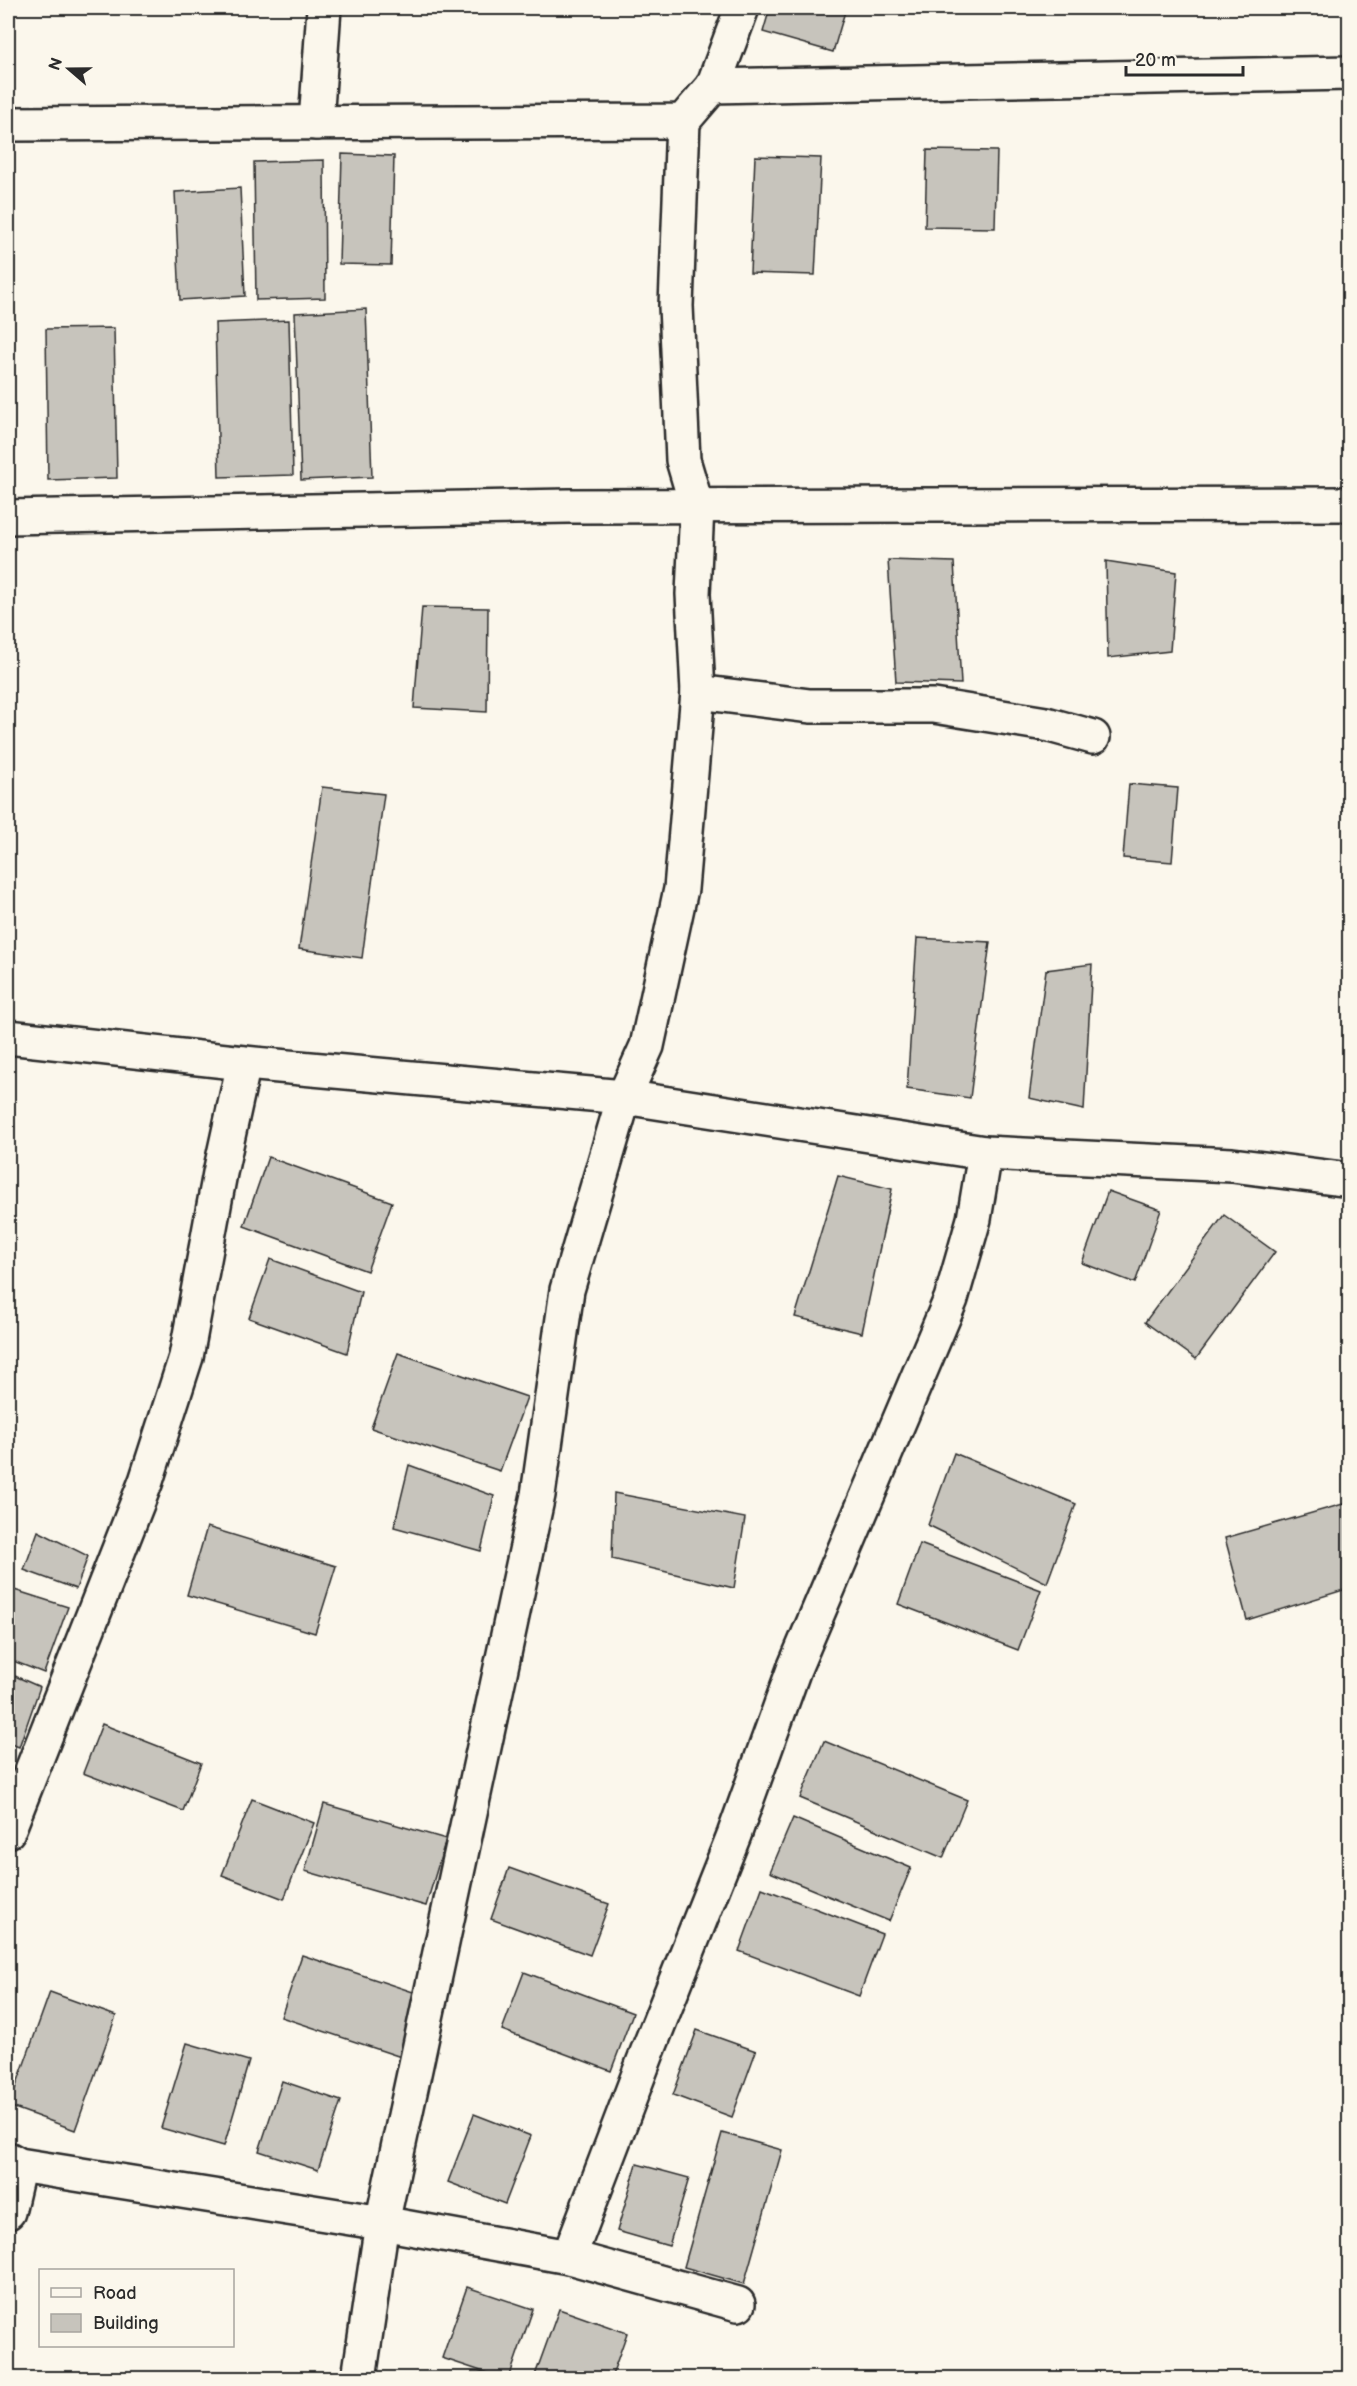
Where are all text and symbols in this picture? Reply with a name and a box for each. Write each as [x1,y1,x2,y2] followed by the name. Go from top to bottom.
[39,39,99,99] north arrow
[1126,39,1243,77] scale bar
[1135,50,1176,71] text: 20 m
[45,55,67,73] text: N
[39,2269,234,2347] legend
[93,2283,137,2304] text: Road
[93,2313,159,2334] text: Building

